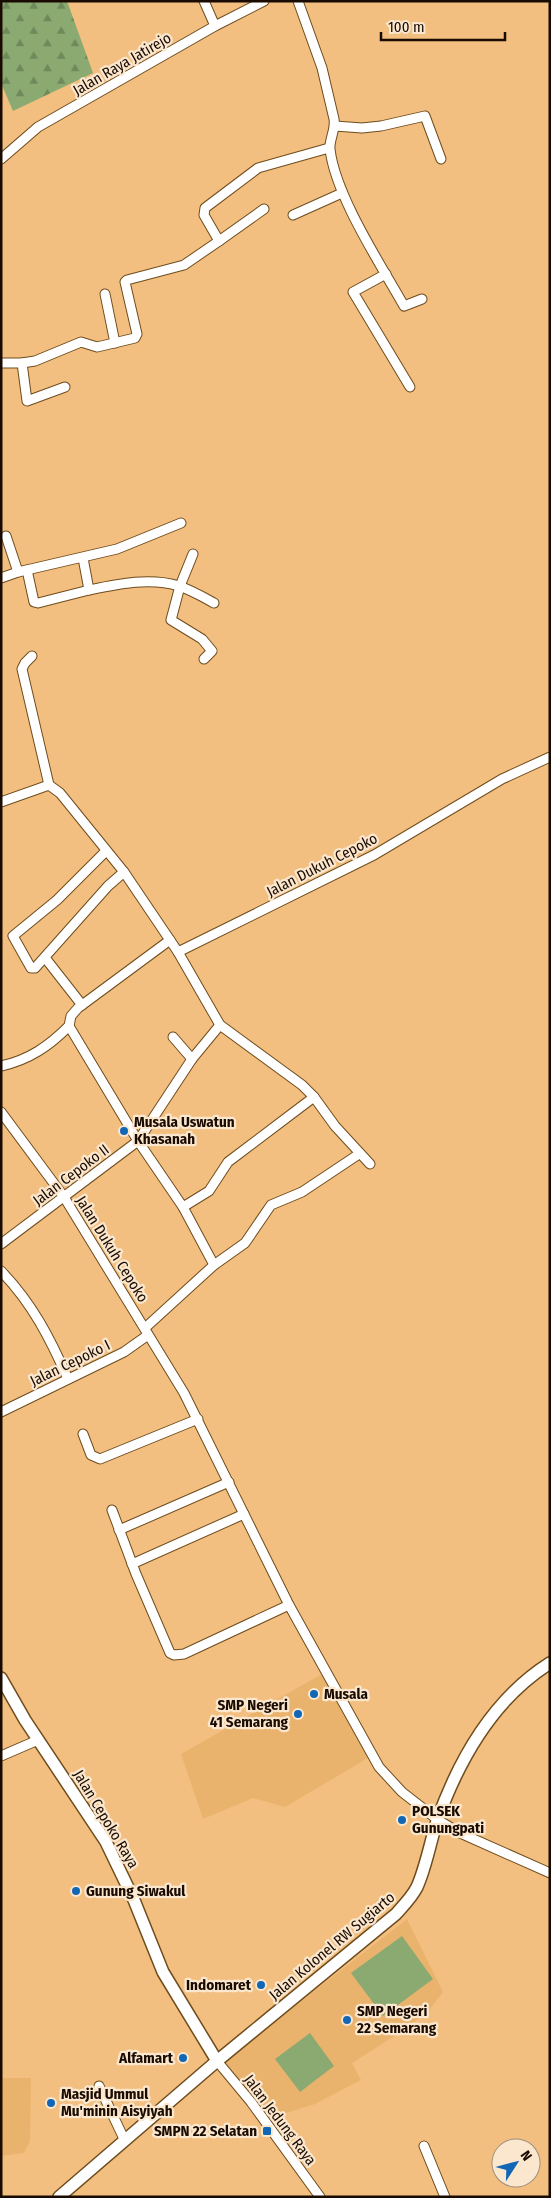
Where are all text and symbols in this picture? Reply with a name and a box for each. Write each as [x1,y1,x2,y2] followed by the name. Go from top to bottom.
[381,10,505,42] scale bar
[388,18,425,36] text: 100 m
[70,29,174,99] street label: Jalan Raya Jatirejo
[264,829,381,901] street label: Jalan Dukuh Cepoko
[134,1113,235,1148] place label: Musala Uswatun Khasanah
[118,1125,130,1137] marker: Musala Uswatun Khasanah
[29,1141,113,1209] street label: Jalan Cepoko II
[72,1192,152,1306] street label: Jalan Dukuh Cepoko
[27,1336,113,1390] street label: Jalan Cepoko I
[324,1685,368,1703] place label: Musala
[308,1688,320,1700] marker: Musala
[210,1696,289,1731] place label: SMP Negeri 41 Semarang
[292,1708,304,1720] marker: SMP Negeri 41 Semarang
[69,1766,143,1872] street label: Jalan Cepoko Raya
[412,1802,484,1837] place label: POLSEK Gunungpati
[396,1814,408,1826] marker: POLSEK Gunungpati
[86,1882,186,1900] place label: Gunung Siwakul
[70,1885,82,1897] marker: Gunung Siwakul
[266,1888,399,2004] street label: Jalan Kolonel RW Sugiarto
[186,1976,252,1994] place label: Indomaret
[255,1979,267,1991] marker: Indomaret
[356,2002,437,2037] place label: SMP Negeri 22 Semarang
[341,2014,353,2026] marker: SMP Negeri 22 Semarang
[118,2049,174,2067] place label: Alfamart
[177,2052,189,2064] marker: Alfamart
[240,2071,320,2169] street label: Jalan Jedung Raya
[61,2085,173,2120] place label: Masjid Ummul Mu'minin Aisyiyah
[45,2097,57,2109] marker: Masjid Ummul Mu'minin Aisyiyah
[154,2122,257,2140] place label: SMPN 22 Selatan
[261,2125,273,2137] marker: SMPN 22 Selatan
[491,2138,541,2188] north arrow
[517,2147,535,2164] text: N

